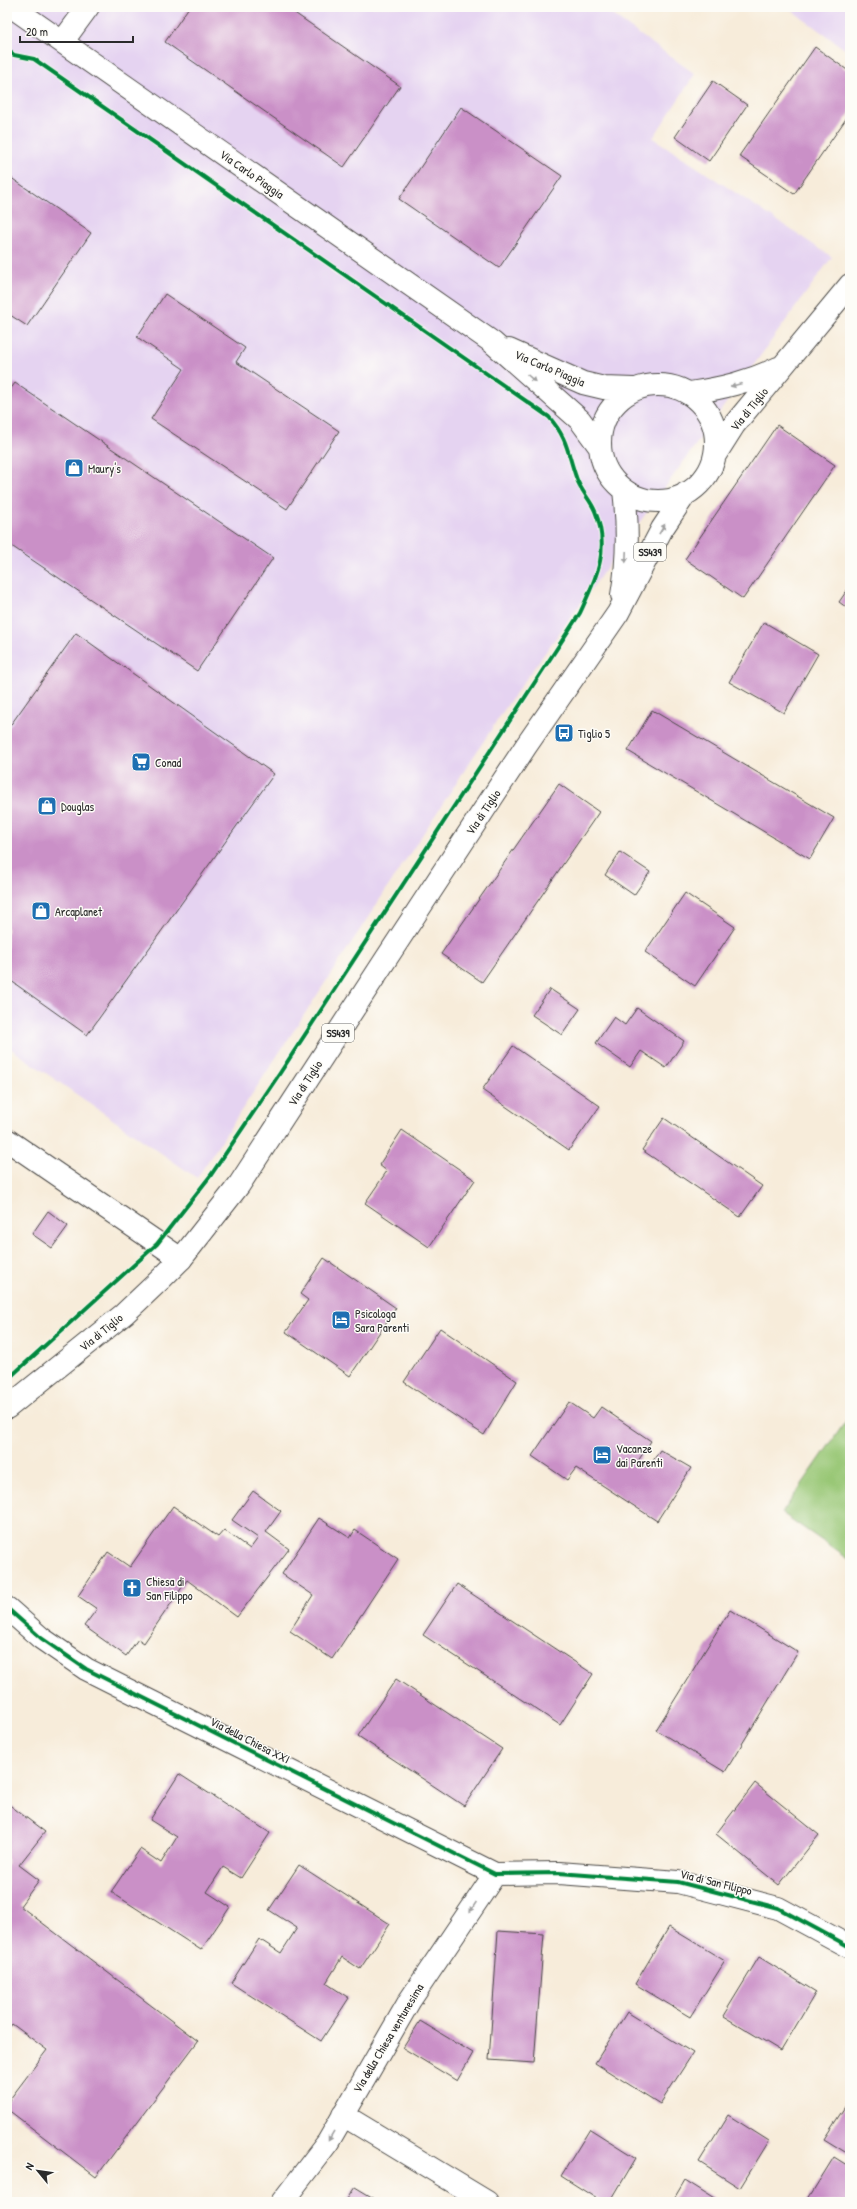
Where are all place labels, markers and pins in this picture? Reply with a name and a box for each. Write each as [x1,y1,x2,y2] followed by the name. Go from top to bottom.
[63,457,85,479] shop icon: Maury's
[88,460,121,477] place label: Maury's
[553,722,575,744] bus stop icon: Tiglio 5
[578,725,610,742] place label: Tiglio 5
[130,751,152,773] supermarket icon: Conad
[155,754,182,771] place label: Conad
[36,795,58,817] shop icon: Douglas
[61,798,95,815] place label: Douglas
[30,900,52,922] shop icon: Arcaplanet
[55,903,103,920] place label: Arcaplanet
[355,1305,409,1336] place label: Psicologa Sara Parenti
[330,1309,352,1331] hotel icon: Psicologa Sara Parenti
[616,1440,663,1471] place label: Vacanze dai Parenti
[591,1444,613,1466] hotel icon: Vacanze dai Parenti
[146,1573,193,1604] place label: Chiesa di San Filippo
[121,1577,143,1599] church icon: Chiesa di San Filippo

